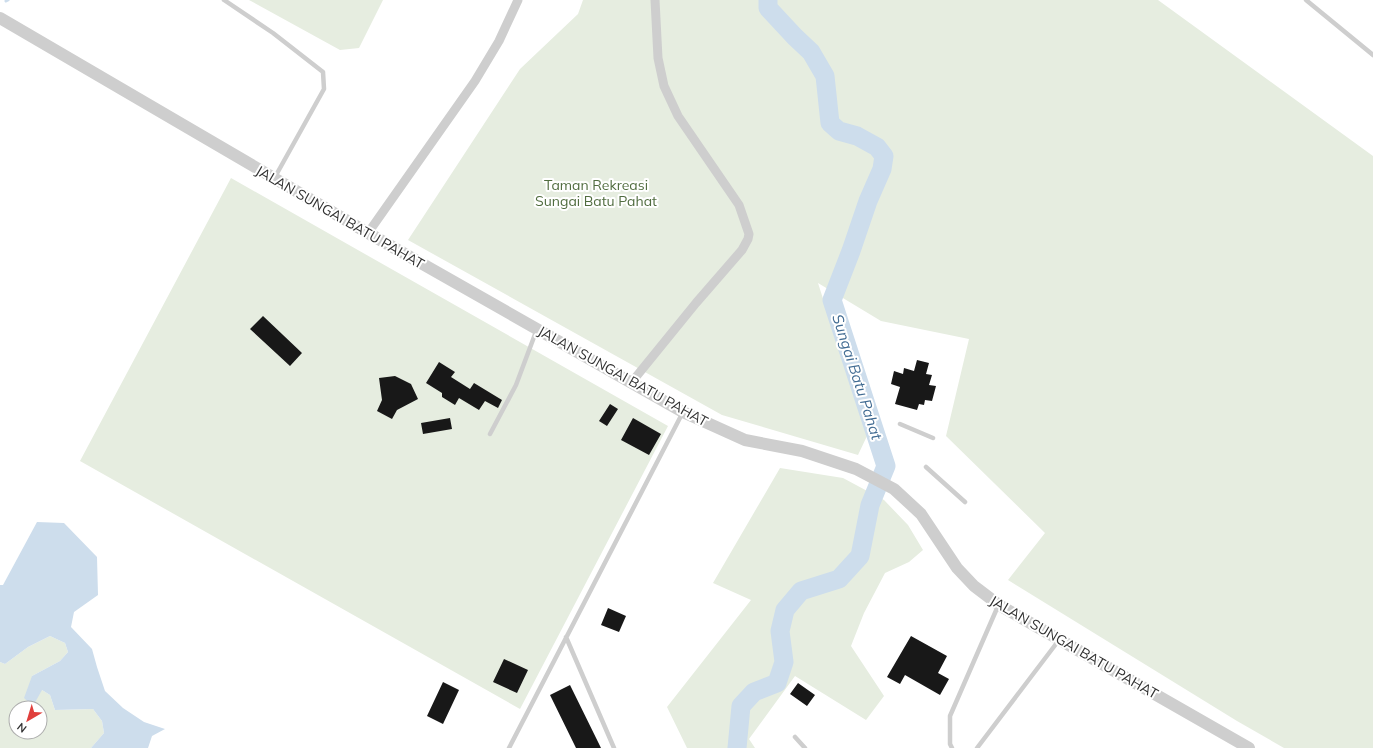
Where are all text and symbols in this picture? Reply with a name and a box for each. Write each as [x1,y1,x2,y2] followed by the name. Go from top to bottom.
[253,161,428,273] street label: JALAN SUNGAI BATU PAHAT
[535,176,657,210] park label: Taman Rekreasi Sungai Batu Pahat
[828,312,887,443] water label: Sungai Batu Pahat
[535,322,712,431] street label: JALAN SUNGAI BATU PAHAT
[987,591,1162,703] street label: JALAN SUNGAI BATU PAHAT
[8,700,48,740] north arrow
[14,720,29,736] text: N

